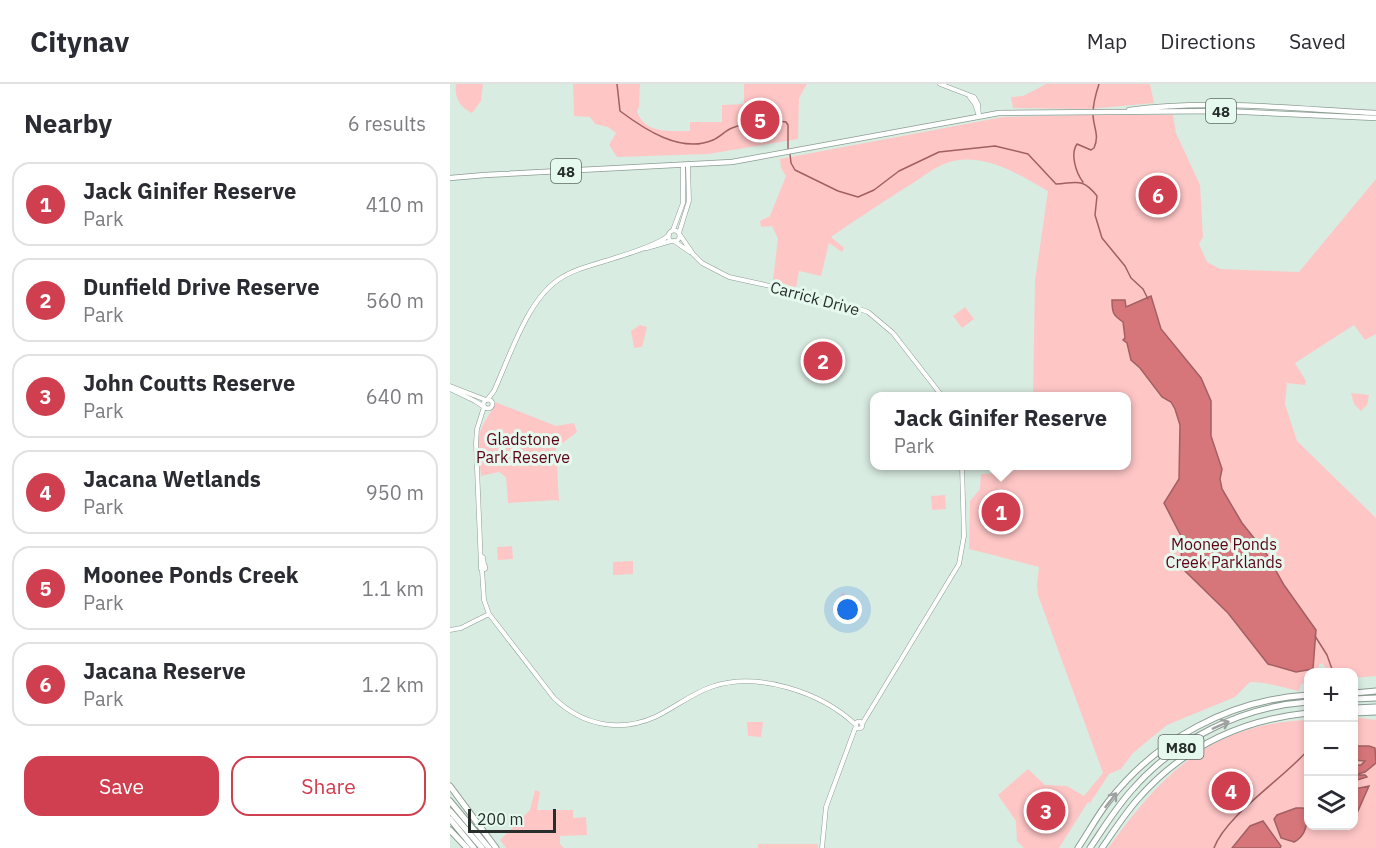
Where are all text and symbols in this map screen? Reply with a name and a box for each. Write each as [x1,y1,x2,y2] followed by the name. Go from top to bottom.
[30,23,129,60] text: Citynav
[1087,27,1127,55] text: Map
[1160,27,1256,55] text: Directions
[1289,27,1346,55] text: Saved
[740,98,780,142] pin: 5
[1206,99,1236,123] road number: 48
[24,106,112,140] text: Nearby
[348,110,426,137] text: 6 results
[551,159,581,183] road number: 48
[1138,172,1178,218] pin: 6
[83,176,296,205] text: Jack Ginifer Reserve
[40,191,52,218] text: 1
[366,191,424,218] text: 410 m
[83,205,123,232] text: Park
[83,272,320,301] text: Dunfield Drive Reserve
[768,276,862,320] street label: Carrick Drive
[40,287,52,314] text: 2
[366,287,424,314] text: 560 m
[83,301,123,328] text: Park
[804,338,842,384] pin: 2
[83,368,295,397] text: John Coutts Reserve
[40,383,52,410] text: 3
[366,383,424,410] text: 640 m
[870,392,1131,470] popup
[83,397,123,424] text: Park
[894,403,1107,432] text: Jack Ginifer Reserve
[476,429,570,467] park label: Gladstone Park Reserve
[894,432,934,459] text: Park
[83,464,261,493] text: Jacana Wetlands
[40,479,52,506] text: 4
[366,479,424,506] text: 950 m
[982,490,1020,534] pin: 1
[83,493,123,520] text: Park
[1166,534,1282,572] park label: Moonee Ponds Creek Parklands
[83,560,299,589] text: Moonee Ponds Creek
[40,575,52,602] text: 5
[362,575,424,602] text: 1.1 km
[83,589,123,616] text: Park
[833,595,862,624] your location
[83,656,246,685] text: Jacana Reserve
[1304,668,1358,830] map controls
[1304,668,1358,722] button: +
[40,671,52,698] text: 6
[362,671,424,698] text: 1.2 km
[83,685,123,712] text: Park
[1211,719,1229,730] one-way arrow
[1304,722,1358,776] button: −
[1158,735,1204,759] road number: M80
[24,756,219,816] button: Save
[231,756,426,816] button: Share
[1212,768,1250,814] pin: 4
[1304,776,1358,830] button: layers
[1026,788,1066,834] pin: 3
[1104,792,1117,808] one-way arrow
[468,806,556,834] scale bar
[477,809,524,829] text: 200 m

